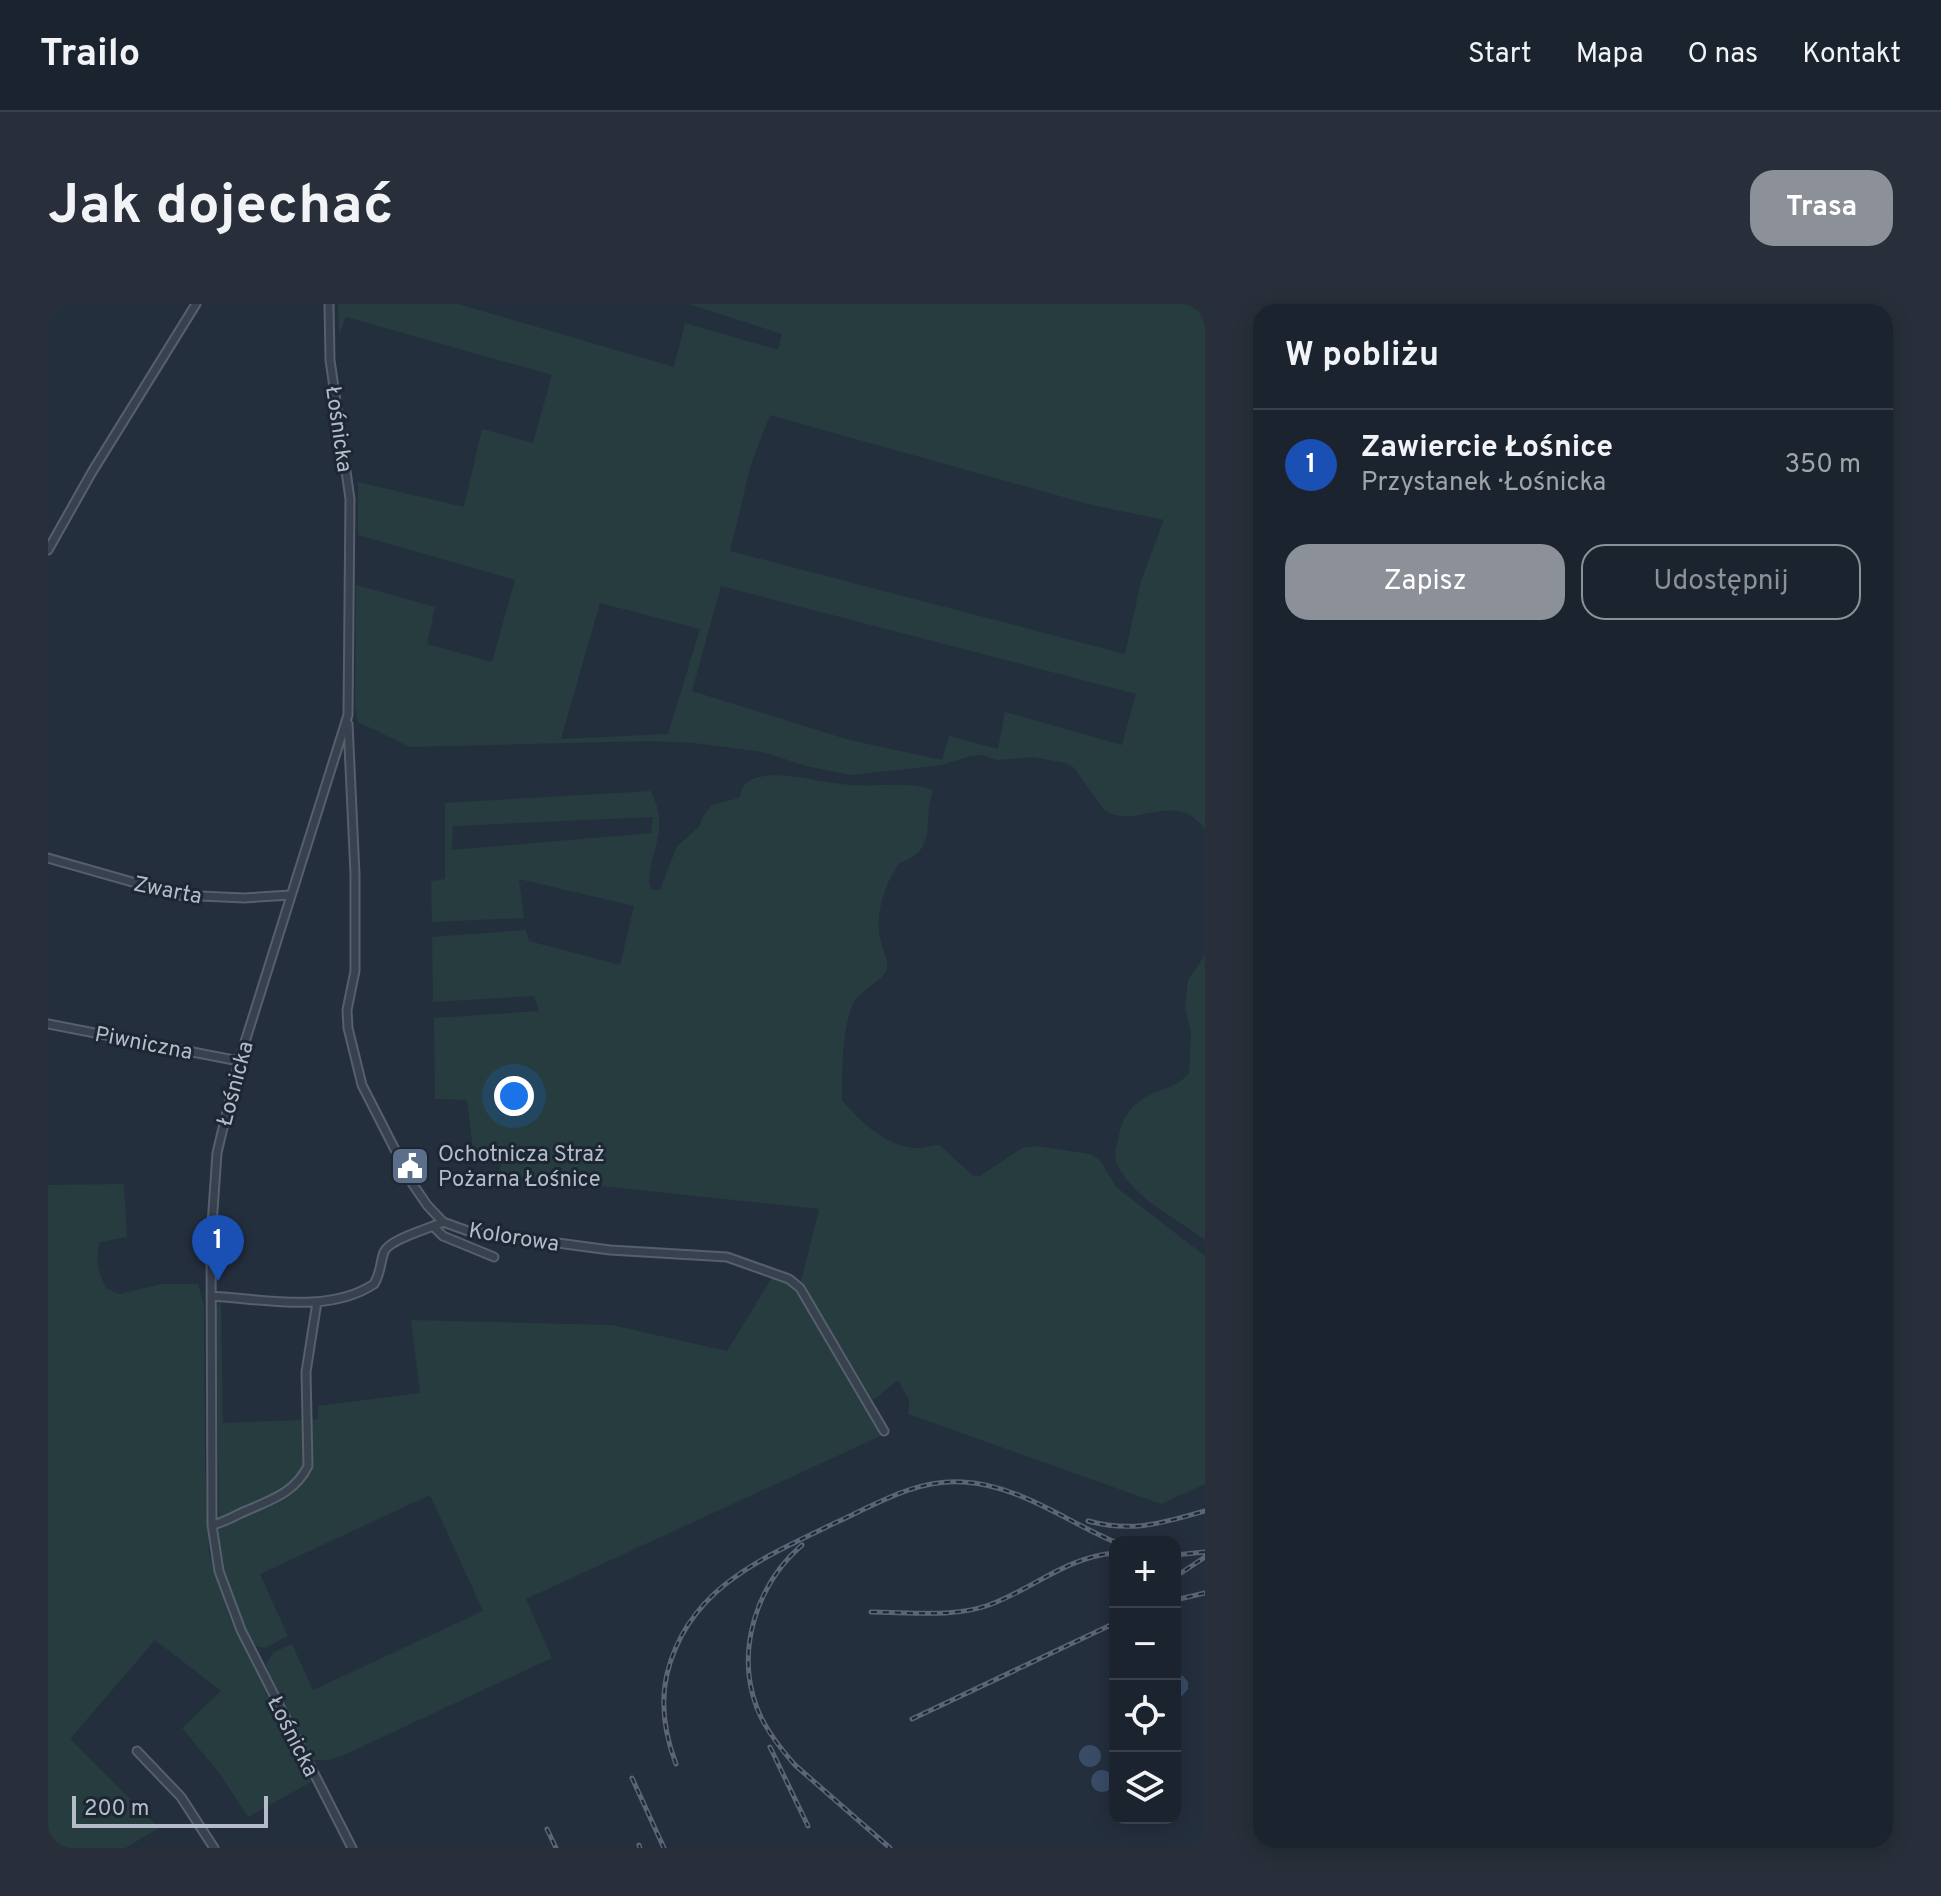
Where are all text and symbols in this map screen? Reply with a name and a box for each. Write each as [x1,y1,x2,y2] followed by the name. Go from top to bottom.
[40,31,140,80] text: Trailo
[1468,37,1532,73] text: Start
[1576,37,1643,73] text: Mapa
[1687,37,1758,73] text: O nas
[1802,37,1901,73] text: Kontakt
[1750,170,1893,246] button: Trasa
[48,173,394,243] text: Jak dojechać
[1285,335,1439,378] text: W pobliżu
[318,385,357,474] street label: Łośnicka
[1361,430,1613,467] text: Zawiercie Łośnice
[1306,449,1316,482] text: 1
[1784,449,1861,482] text: 350 m
[1361,467,1606,500] text: Przystanek · Łośnicka
[1285,544,1565,620] button: Zapisz
[1581,544,1861,620] button: Udostępnij
[131,872,204,911] street label: Zwarta
[92,1022,195,1067] street label: Piwniczna
[212,1038,261,1129] street label: Łośnicka
[494,1076,534,1116] your location
[438,1142,605,1194] place label: Ochotnicza Straż Pożarna Łośnice
[389,1145,431,1187] public building icon: Ochotnicza Straż Pożarna Łośnice
[192,1215,244,1281] pin: 1
[466,1218,561,1259] street label: Kolorowa
[1109,1536,1181,1824] map controls
[1109,1536,1181,1608] button: +
[1109,1608,1181,1680] button: −
[1109,1680,1181,1752] button: locate
[260,1692,323,1782] street label: Łośnicka
[1109,1752,1181,1824] button: layers
[72,1792,268,1828] scale bar
[84,1796,149,1823] text: 200 m

